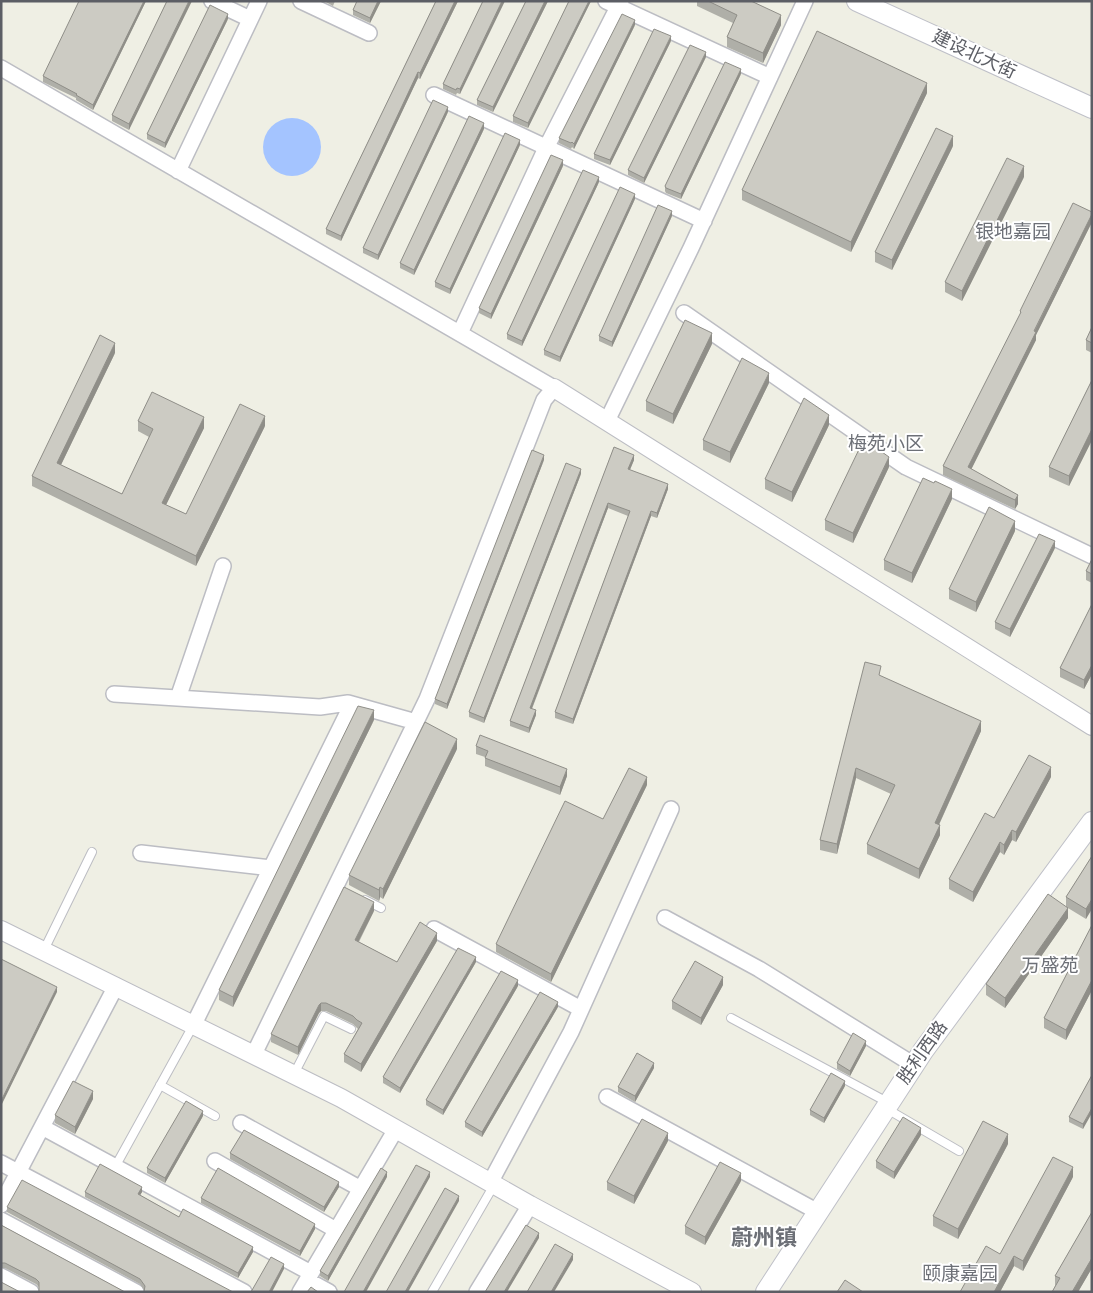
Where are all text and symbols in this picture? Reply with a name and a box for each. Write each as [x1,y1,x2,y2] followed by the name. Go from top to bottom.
[929,26,1019,82] street label: 建设北大街
[975,221,1051,242] district label: 银地嘉园
[848,434,924,454] district label: 梅苑小区
[1021,955,1079,976] district label: 万盛苑
[893,1017,951,1088] street label: 胜利西路
[731,1226,797,1249] district label: 蔚州镇
[922,1263,998,1284] district label: 颐康嘉园

